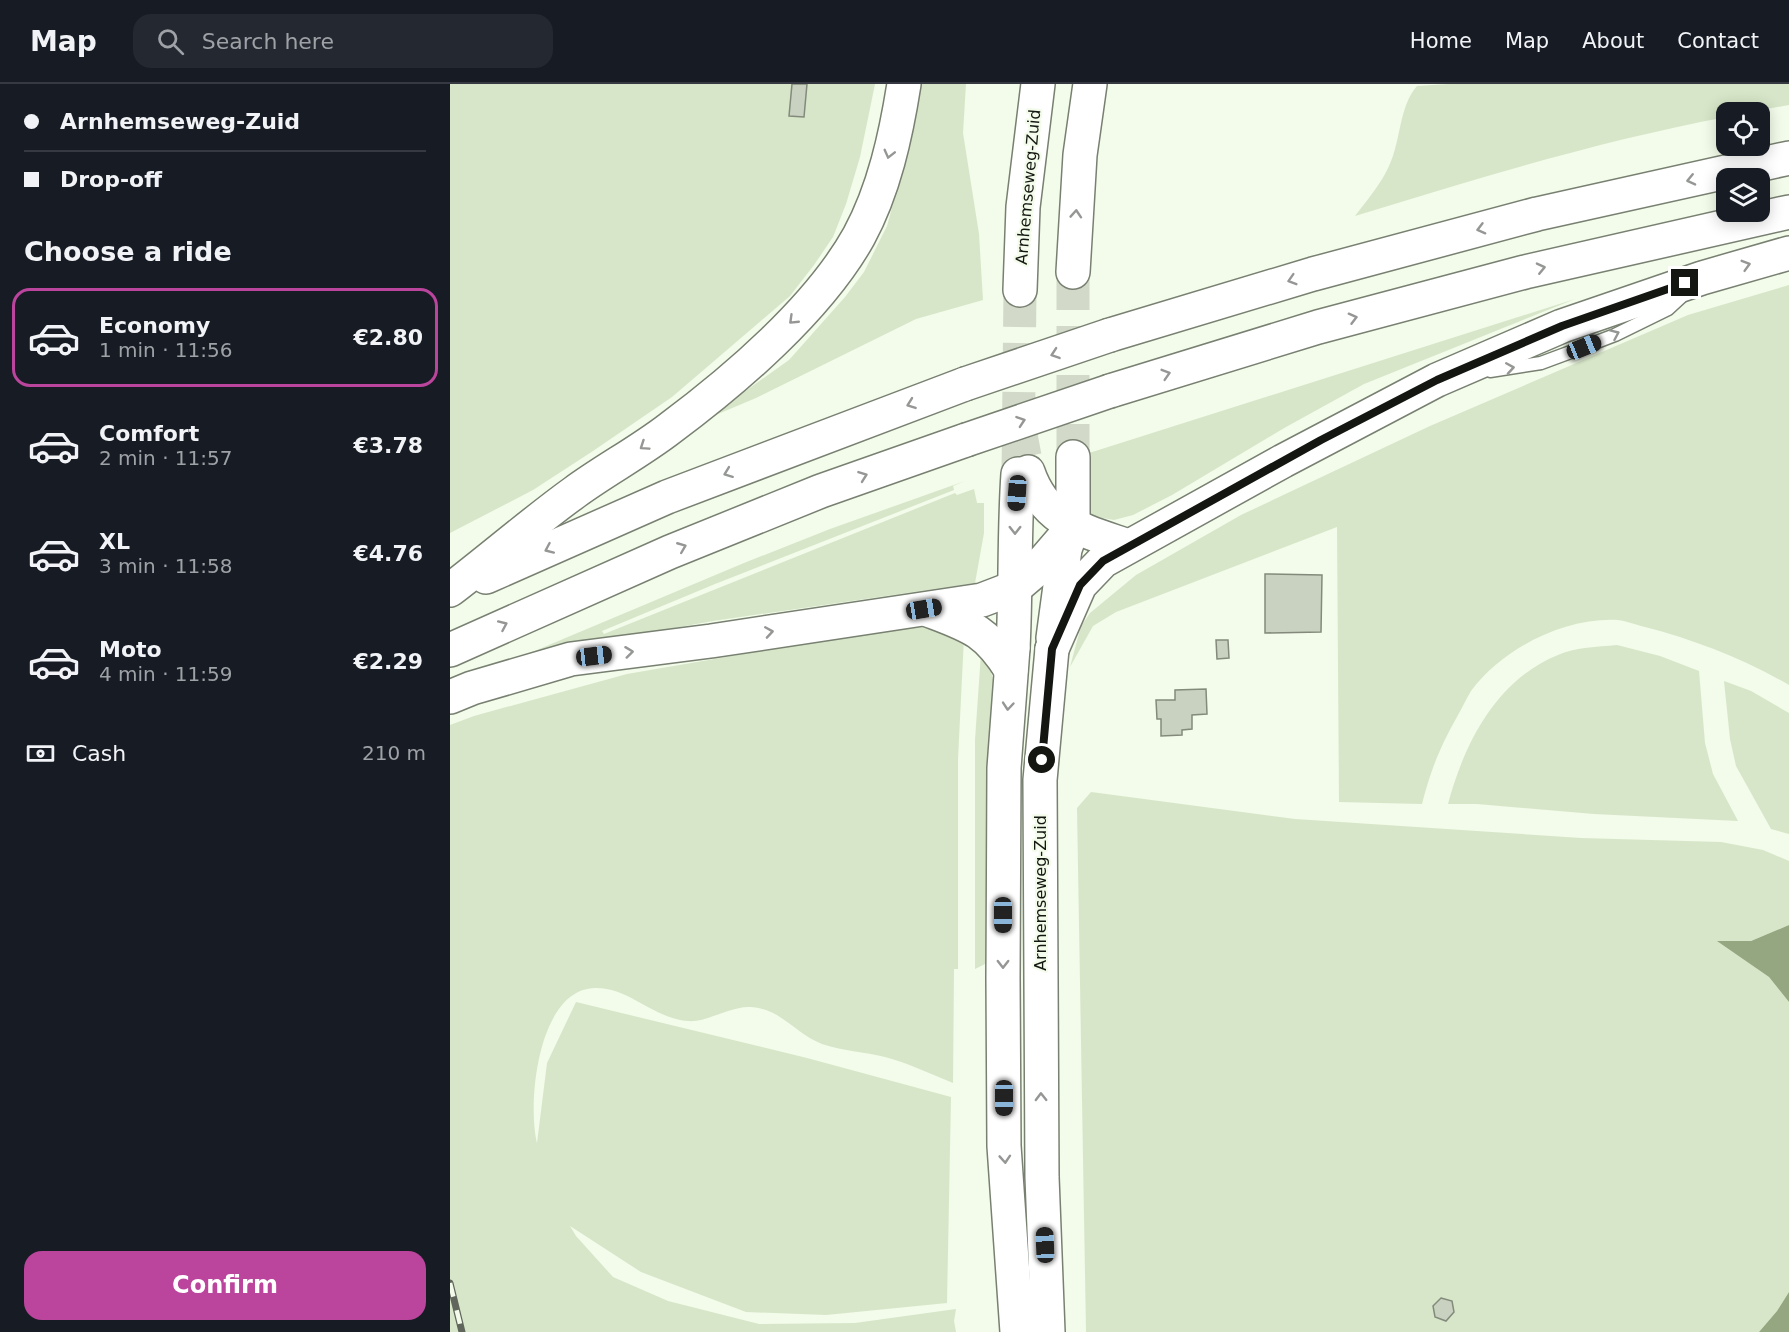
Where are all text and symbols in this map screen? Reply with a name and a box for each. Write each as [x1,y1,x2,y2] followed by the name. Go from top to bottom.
[133,14,553,68] search box
[30,25,97,58] text: Map
[154,25,187,58] icon: search
[202,29,334,54] text: Search here
[1410,29,1472,53] text: Home
[1505,29,1549,53] text: Map
[1582,29,1644,53] text: About
[1677,29,1759,53] text: Contact
[1716,102,1770,222] map controls
[1716,102,1770,156] button: locate
[60,109,300,134] text: Arnhemseweg-Zuid
[1012,109,1044,265] street label: Arnhemseweg-Zuid
[884,149,897,159] one-way arrow
[60,167,162,192] text: Drop-off
[1716,168,1770,222] button: layers
[1686,173,1696,186] one-way arrow
[1069,209,1082,218] one-way arrow
[1476,222,1486,234] one-way arrow
[24,236,232,267] text: Choose a ride
[1740,260,1750,272] one-way arrow
[1536,262,1546,275] one-way arrow
[1671,269,1698,296] route end
[1287,273,1298,285] one-way arrow
[27,311,81,365] icon: car
[1348,312,1358,325] one-way arrow
[99,313,210,338] text: Economy
[790,313,800,324] one-way arrow
[353,325,423,350] text: €2.80
[1609,329,1620,341] one-way arrow
[1564,332,1604,362] car
[99,338,233,362] text: 1 min · 11:56
[1050,346,1061,359] one-way arrow
[1505,362,1515,375] one-way arrow
[1160,369,1171,381] one-way arrow
[906,397,917,409] one-way arrow
[1015,416,1026,428] one-way arrow
[27,419,81,473] icon: car
[99,421,199,446] text: Comfort
[353,433,423,458] text: €3.78
[640,438,651,449] one-way arrow
[99,446,233,470] text: 2 min · 11:57
[724,466,734,479] one-way arrow
[857,471,868,484] one-way arrow
[1007,474,1027,512] car
[1009,526,1021,535] one-way arrow
[27,527,81,581] icon: car
[99,529,130,554] text: XL
[353,541,423,566] text: €4.76
[544,542,555,554] one-way arrow
[675,542,686,554] one-way arrow
[99,554,233,578] text: 3 min · 11:58
[905,597,943,621] car
[497,621,508,633] one-way arrow
[764,627,774,639] one-way arrow
[27,635,81,689] icon: car
[99,637,162,662] text: Moto
[575,645,613,667] car
[624,646,634,659] one-way arrow
[353,649,423,674] text: €2.29
[99,662,233,686] text: 4 min · 11:59
[1002,701,1015,710] one-way arrow
[24,737,57,770] icon: cash
[72,741,126,766] text: Cash
[362,741,426,765] text: 210 m
[1028,746,1055,773] route start
[1031,815,1050,971] street label: Arnhemseweg-Zuid
[994,897,1012,933] car
[997,959,1009,968] one-way arrow
[995,1080,1013,1116] car
[1035,1093,1048,1102] one-way arrow
[998,1154,1011,1163] one-way arrow
[1035,1227,1055,1263] car
[24,1251,426,1320] button: Confirm

